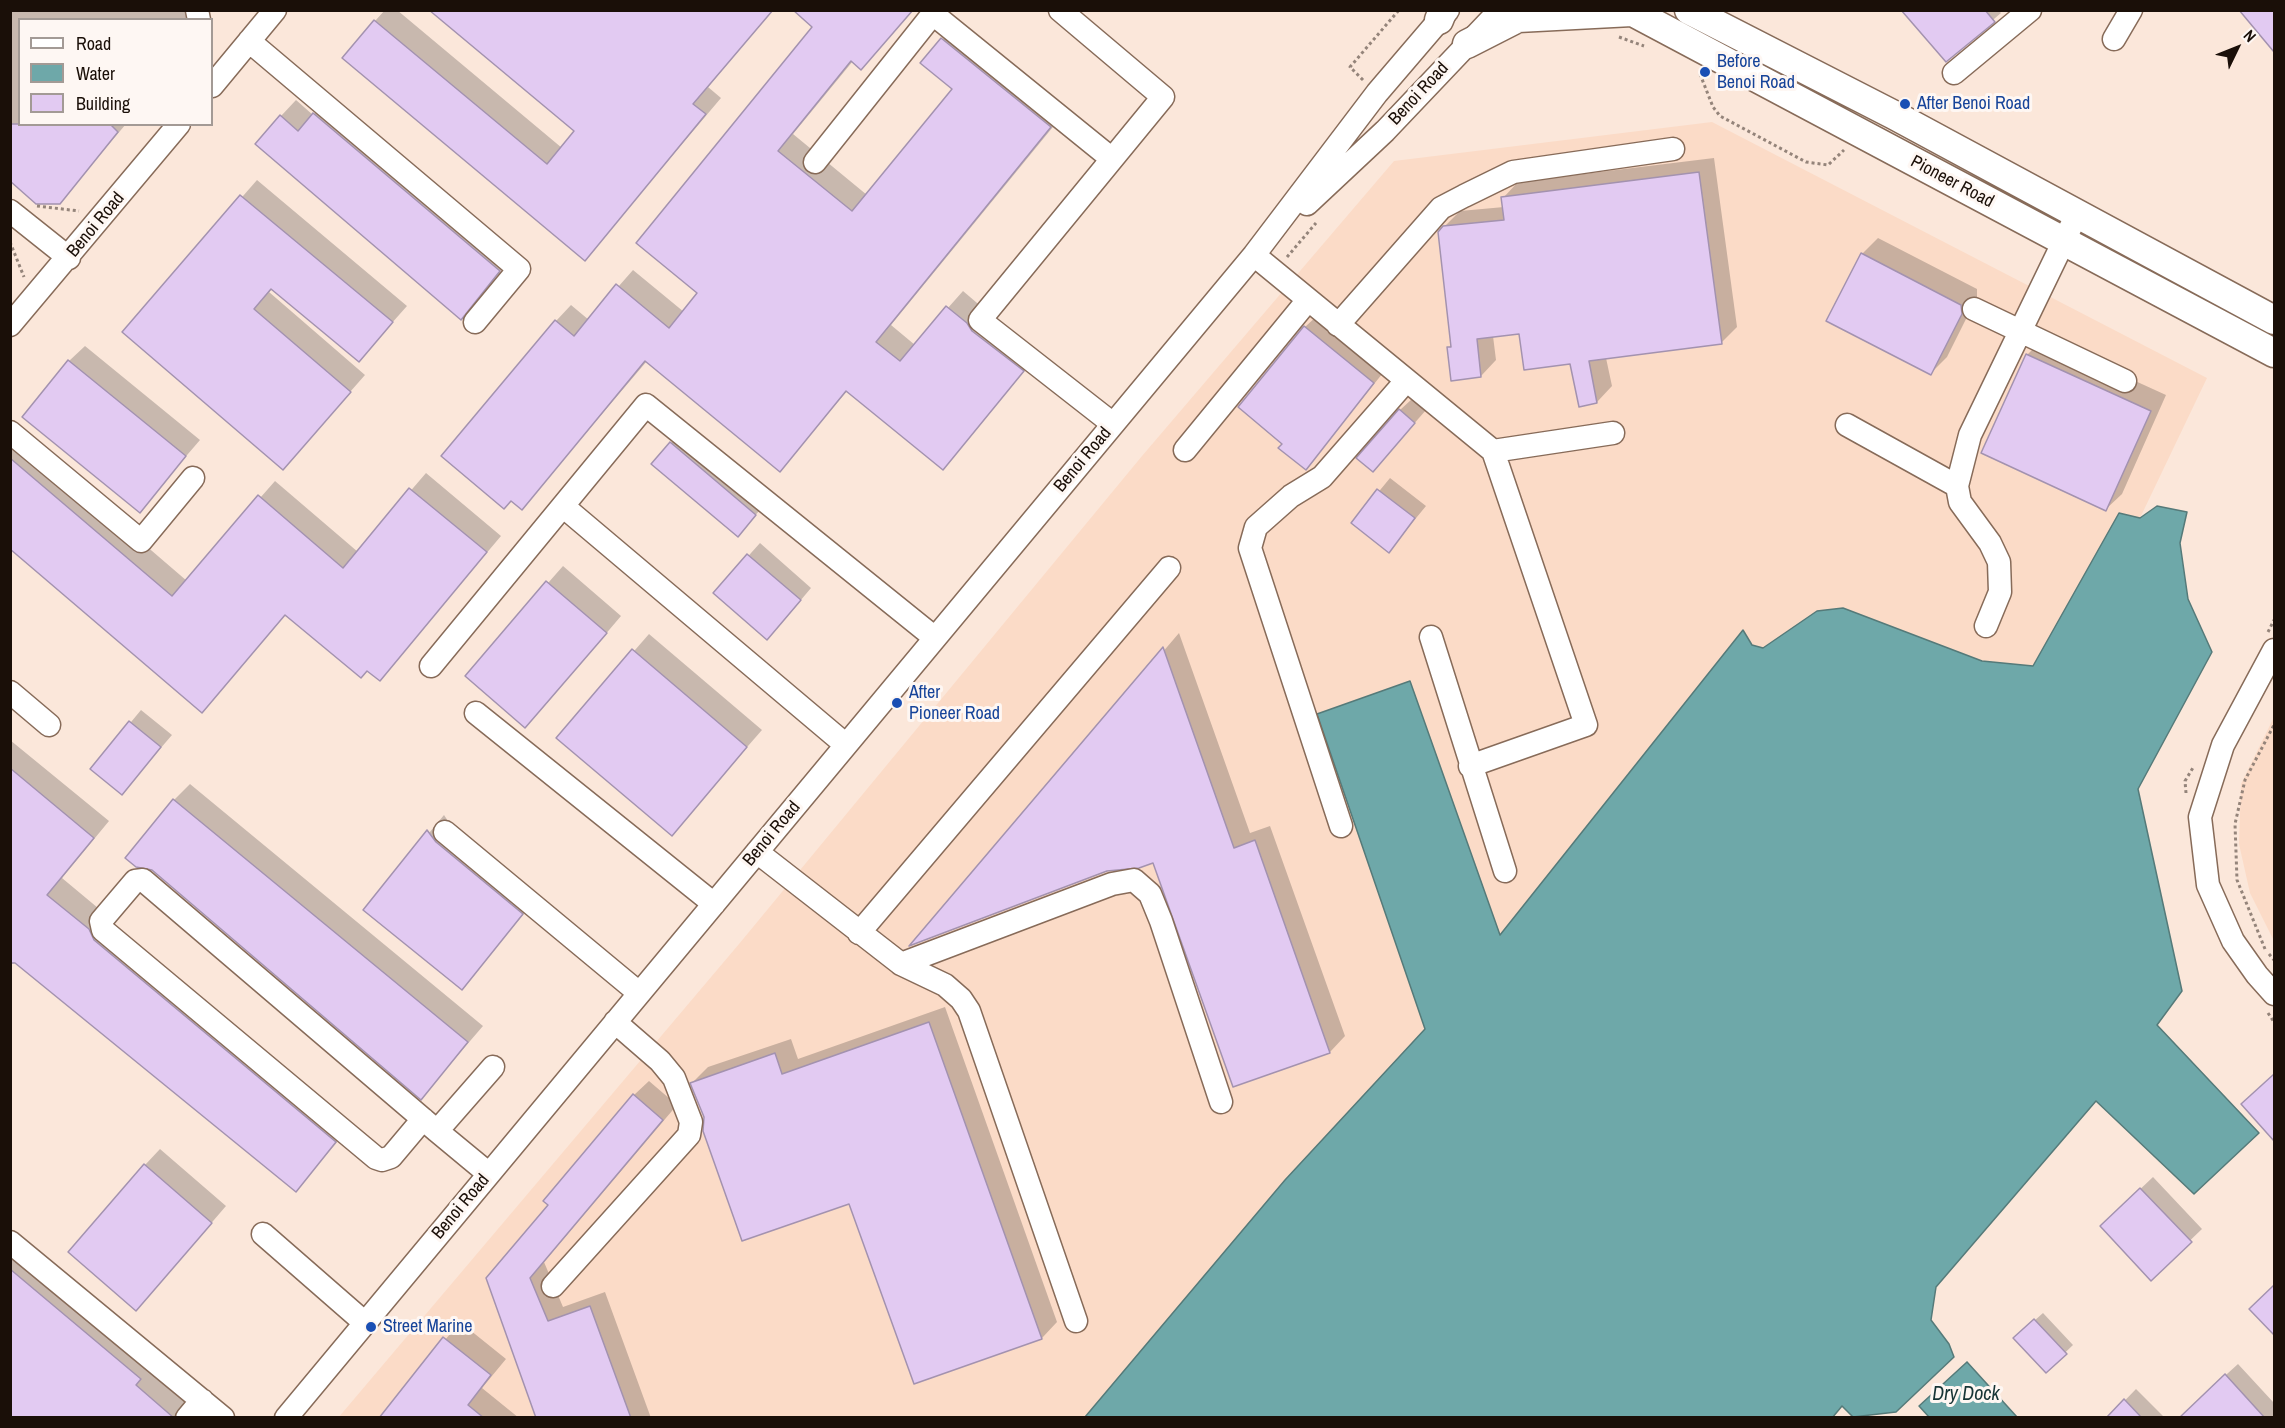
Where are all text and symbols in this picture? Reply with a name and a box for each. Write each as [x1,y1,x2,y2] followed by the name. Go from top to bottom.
[18,18,213,126] legend
[2207,18,2267,78] north arrow
[2239,25,2261,47] text: N
[76,31,111,56] text: Road
[1717,51,1795,94] place label: Before Benoi Road
[1385,58,1453,130] street label: Benoi Road
[76,61,115,86] text: Water
[1698,65,1712,79] marker: Before Benoi Road
[76,91,130,116] text: Building
[1917,93,2030,115] place label: After Benoi Road
[1898,97,1912,111] marker: After Benoi Road
[1907,151,1997,213] street label: Pioneer Road
[63,188,129,262] street label: Benoi Road
[1050,423,1116,497] street label: Benoi Road
[909,682,1000,724] place label: After Pioneer Road
[890,696,904,710] marker: After Pioneer Road
[739,797,805,871] street label: Benoi Road
[428,1170,494,1244] street label: Benoi Road
[383,1316,472,1338] place label: Street Marine
[364,1320,378,1334] marker: Street Marine
[1932,1383,2000,1407] water label: Dry Dock

